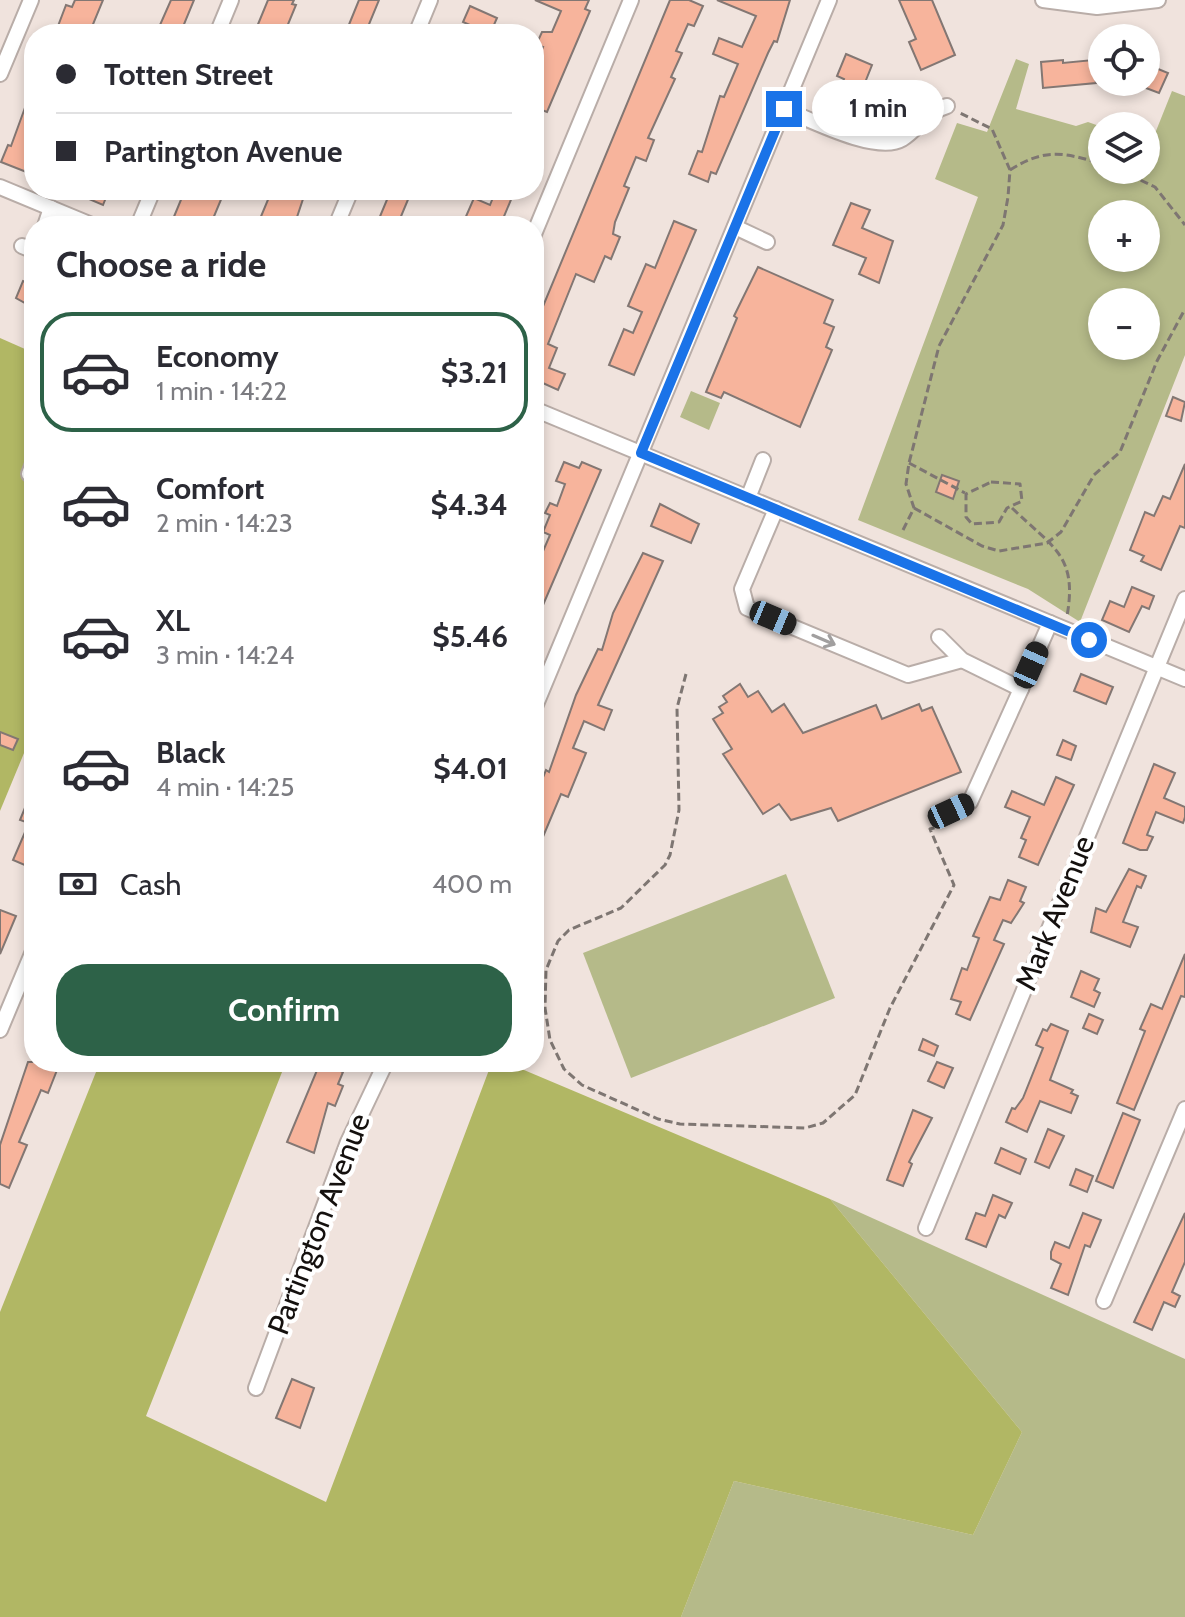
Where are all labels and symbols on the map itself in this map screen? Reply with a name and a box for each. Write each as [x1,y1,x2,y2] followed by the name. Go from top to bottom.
[812,81,944,137] callout: 1 min
[766,91,802,127] route end
[746,598,800,638] car
[1071,622,1107,658] route start
[811,634,836,648] one-way arrow
[1010,638,1052,692] car
[924,790,978,832] car
[1007,830,1102,995] street label: Mark Avenue
[259,1108,378,1340] street label: Partington Avenue

